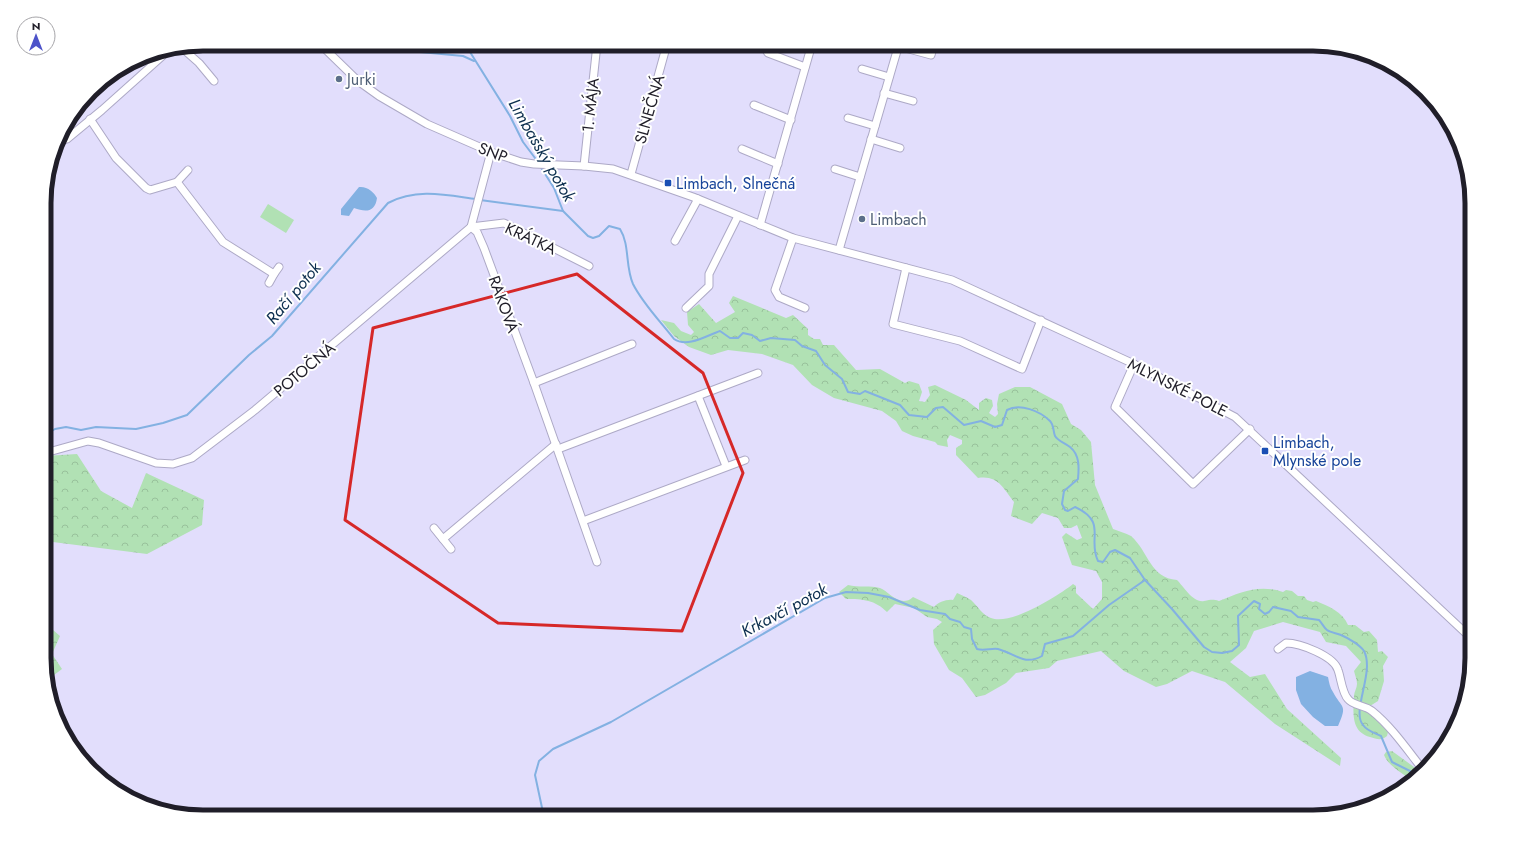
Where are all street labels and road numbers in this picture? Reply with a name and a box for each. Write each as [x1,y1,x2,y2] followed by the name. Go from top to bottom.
[629,71,670,146] street label: SLNEČNÁ
[576,76,605,133] street label: 1. MÁJA
[475,136,511,169] street label: SNP
[501,217,561,261] street label: KRÁTKA
[483,272,525,336] street label: RAKOVÁ
[269,336,340,402] street label: POTOČNÁ
[1124,352,1232,422] street label: MLYNSKÉ POLE

